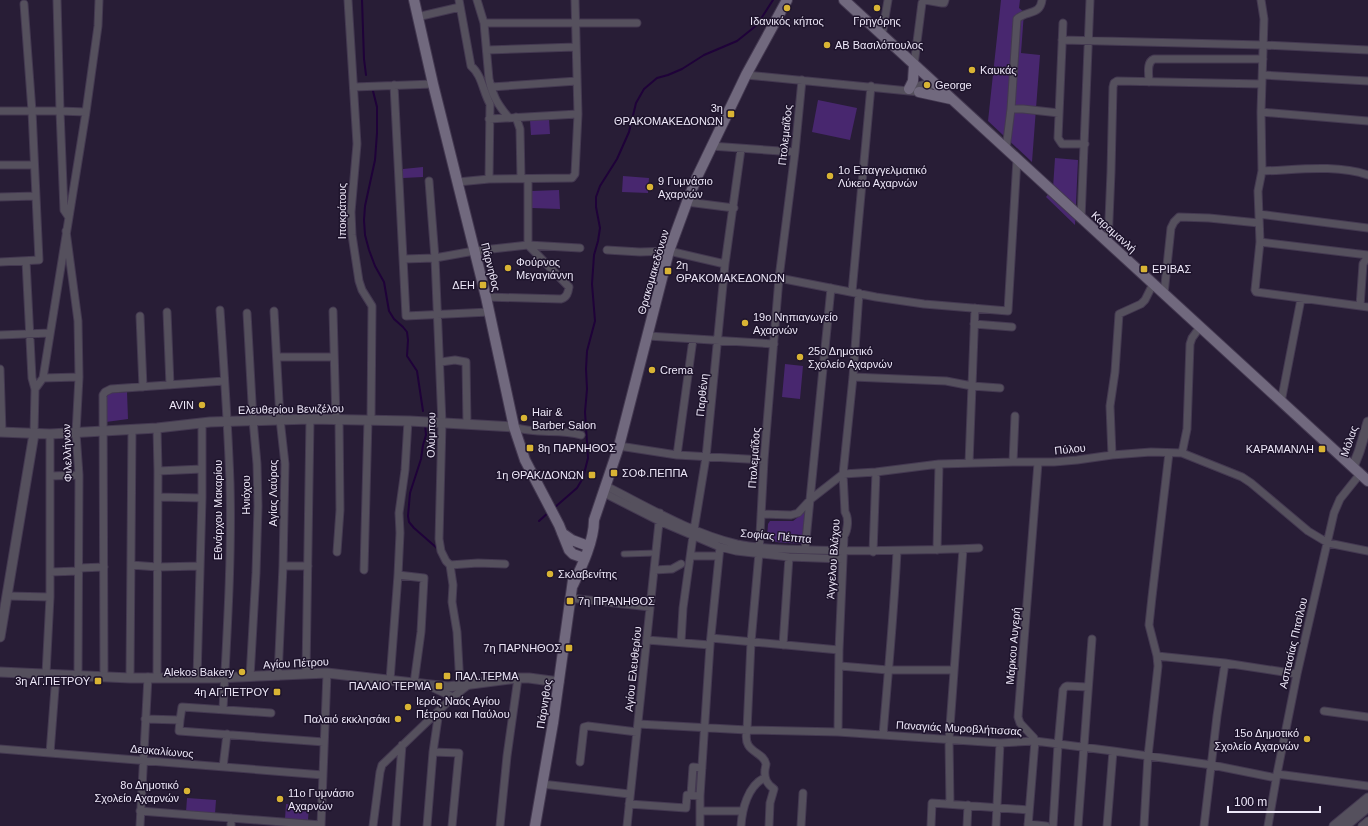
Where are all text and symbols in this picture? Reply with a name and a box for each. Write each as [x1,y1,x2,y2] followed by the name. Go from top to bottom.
[782,3,792,13] marker: Ιδανικός κήπος
[872,3,882,13] marker: Γρηγόρης
[750,15,824,27] place label: Ιδανικός κήπος
[853,15,901,27] place label: Γρηγόρης
[835,39,923,51] place label: ΑΒ Βασιλόπουλος
[822,40,832,50] marker: ΑΒ Βασιλόπουλος
[980,64,1017,76] place label: Καυκάς
[967,65,977,75] marker: Καυκάς
[935,79,972,91] place label: George
[922,80,932,90] marker: George
[614,102,723,127] place label: 3η ΘΡΑΚΟΜΑΚΕΔΟΝΩΝ
[776,104,794,166] street label: Πτολεμαΐδος
[726,109,736,119] marker: 3η ΘΡΑΚΟΜΑΚΕΔΟΝΩΝ
[838,164,927,189] place label: 1ο Επαγγελματικό Λύκειο Αχαρνών
[825,171,835,181] marker: 1ο Επαγγελματικό Λύκειο Αχαρνών
[658,175,713,200] place label: 9 Γυμνάσιο Αχαρνών
[645,182,655,192] marker: 9 Γυμνάσιο Αχαρνών
[336,183,348,239] street label: Ιποκράτους
[1089,209,1139,255] street label: Καραμανλή
[635,228,671,316] street label: Θρακομακεδόνων
[479,241,503,293] street label: Πάρνηθος
[516,256,573,281] place label: Φούρνος Μεγαγιάννη
[676,259,785,284] place label: 2η ΘΡΑΚΟΜΑΚΕΔΟΝΩΝ
[503,263,513,273] marker: Φούρνος Μεγαγιάννη
[1152,263,1191,275] place label: ΕΡΙΒΑΣ
[1139,264,1149,274] marker: ΕΡΙΒΑΣ
[663,266,673,276] marker: 2η ΘΡΑΚΟΜΑΚΕΔΟΝΩΝ
[452,279,475,291] place label: ΔΕΗ
[478,280,488,290] marker: ΔΕΗ
[753,311,838,336] place label: 19ο Νηπιαγωγείο Αχαρνών
[740,318,750,328] marker: 19ο Νηπιαγωγείο Αχαρνών
[808,345,893,370] place label: 25ο Δημοτικό Σχολείο Αχαρνών
[795,352,805,362] marker: 25ο Δημοτικό Σχολείο Αχαρνών
[660,364,694,376] place label: Crema
[647,365,657,375] marker: Crema
[694,373,710,417] street label: Παρθένη
[169,399,194,411] place label: AVIN
[197,400,207,410] marker: AVIN
[238,402,344,416] street label: Ελευθερίου Βενιζέλου
[532,406,596,431] place label: Hair & Barber Salon
[425,412,437,458] street label: Ολύμπου
[519,413,529,423] marker: Hair & Barber Salon
[60,423,74,482] street label: Φιλελλήνων
[1338,424,1360,458] street label: Μόλας
[746,427,762,489] street label: Πτολεμαΐδος
[1054,441,1086,457] street label: Πύλου
[538,442,616,454] place label: 8η ΠΑΡΝΗΘΟΣ
[525,443,535,453] marker: 8η ΠΑΡΝΗΘΟΣ
[1246,443,1314,455] place label: ΚΑΡΑΜΑΝΛΗ
[1317,444,1327,454] marker: ΚΑΡΑΜΑΝΛΗ
[212,460,224,560] street label: Εθνάρχου Μακαρίου
[267,460,279,526] street label: Αγίας Λαύρας
[622,467,688,479] place label: ΣΟΦ.ΠΕΠΠΑ
[609,468,619,478] marker: ΣΟΦ.ΠΕΠΠΑ
[496,469,584,481] place label: 1η ΘΡΑΚ/ΔΟΝΩΝ
[587,470,597,480] marker: 1η ΘΡΑΚ/ΔΟΝΩΝ
[240,475,252,515] street label: Ηνιόχου
[824,519,842,599] street label: Άγγελου Βλάχου
[740,527,813,545] street label: Σοφίας Πέππα
[558,568,617,580] place label: Σκλαβενίτης
[545,569,555,579] marker: Σκλαβενίτης
[578,595,655,607] place label: 7η ΠΡΑΝΗΘΟΣ
[565,596,575,606] marker: 7η ΠΡΑΝΗΘΟΣ
[1277,596,1309,690] street label: Ασπασίας Πιτσίλου
[1004,607,1022,685] street label: Μάρκου Αυγερή
[623,626,643,712] street label: Αγίου Ελευθερίου
[483,642,561,654] place label: 7η ΠΑΡΝΗΘΟΣ
[564,643,574,653] marker: 7η ΠΑΡΝΗΘΟΣ
[263,655,329,671] street label: Αγίου Πέτρου
[164,666,234,678] place label: Alekos Bakery
[237,667,247,677] marker: Alekos Bakery
[455,670,519,682] place label: ΠΑΛ.ΤΕΡΜΑ
[442,671,452,681] marker: ΠΑΛ.ΤΕΡΜΑ
[15,675,91,687] place label: 3η ΑΓ.ΠΕΤΡΟΥ
[93,676,103,686] marker: 3η ΑΓ.ΠΕΤΡΟΥ
[534,679,554,729] street label: Πάρνηθος
[349,680,432,692] place label: ΠΑΛΑΙΟ ΤΕΡΜΑ
[434,681,444,691] marker: ΠΑΛΑΙΟ ΤΕΡΜΑ
[194,686,270,698] place label: 4η ΑΓ.ΠΕΤΡΟΥ
[272,687,282,697] marker: 4η ΑΓ.ΠΕΤΡΟΥ
[416,695,510,720] place label: Ιερός Ναός Αγίου Πέτρου και Παύλου
[403,702,413,712] marker: Ιερός Ναός Αγίου Πέτρου και Παύλου
[304,713,391,725] place label: Παλαιό εκκλησάκι
[393,714,403,724] marker: Παλαιό εκκλησάκι
[896,719,1022,737] street label: Παναγιάς Μυροβλήτισσας
[1215,727,1299,752] place label: 15ο Δημοτικό Σχολείο Αχαρνών
[1302,734,1312,744] marker: 15ο Δημοτικό Σχολείο Αχαρνών
[130,742,194,760] street label: Δευκαλίωνος
[95,779,179,804] place label: 8ο Δημοτικό Σχολείο Αχαρνών
[182,786,192,796] marker: 8ο Δημοτικό Σχολείο Αχαρνών
[288,787,354,812] place label: 11ο Γυμνάσιο Αχαρνών
[1228,788,1320,814] scale bar
[275,794,285,804] marker: 11ο Γυμνάσιο Αχαρνών
[1234,795,1267,809] text: 100 m

